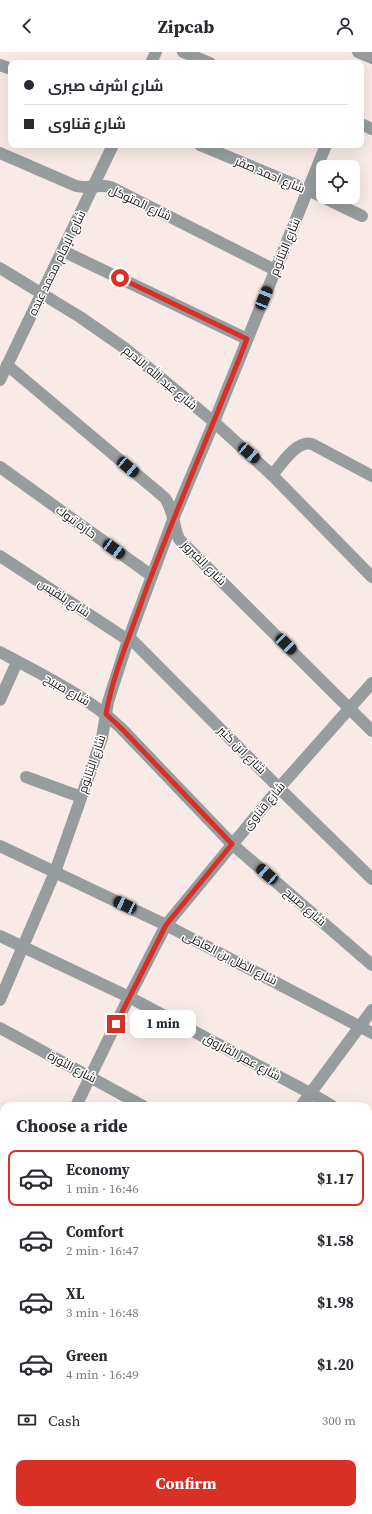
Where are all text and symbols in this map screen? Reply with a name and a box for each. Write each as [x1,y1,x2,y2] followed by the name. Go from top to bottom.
[158,14,214,39] text: Zipcab
[16,15,38,37] icon: back
[334,15,356,37] icon: person
[48,75,163,96] text: شارع اشرف صبرى
[48,113,126,134] text: شارع قناوى
[232,153,307,197] street label: شارع احمد صقر
[316,160,360,204] map controls
[316,160,360,204] button: locate
[106,182,174,224] street label: شارع المتوكل
[25,208,89,318] street label: شارع الإمام محمد عبده
[266,216,304,278] street label: شارع البتانوم
[111,269,129,287] route start
[254,285,274,311] car
[120,342,200,414] street label: شارع عبد الله النديم
[236,441,262,465] car
[115,455,141,479] car
[53,502,99,542] street label: حارة تبوك
[177,536,230,589] street label: شارع الفيروز
[101,537,127,561] car
[35,575,93,621] street label: شارع بلقيس
[273,631,299,657] car
[41,670,93,710] street label: شارع صبيح
[214,722,270,778] street label: شارع ابن كثير
[75,733,109,795] street label: شارع البتانوم
[239,779,289,833] street label: شارع قناوى
[254,862,280,886] car
[281,884,329,930] street label: شارع صبيح
[112,894,138,916] car
[180,927,280,989] street label: شارع الظل بن العاطى
[130,1010,196,1038] callout: 1 min
[107,1015,125,1033] route end
[146,1015,180,1032] text: 1 min
[201,1030,284,1084] street label: شارع عمر الفاروق
[45,1047,99,1087] street label: شارع الثورة
[16,1113,128,1138] text: Choose a ride
[66,1159,130,1180] text: Economy
[18,1160,54,1196] icon: car
[317,1168,354,1189] text: $1.17
[66,1180,139,1197] text: 1 min · 16:46
[66,1221,124,1242] text: Comfort
[18,1222,54,1258] icon: car
[317,1230,354,1251] text: $1.58
[66,1242,139,1259] text: 2 min · 16:47
[66,1283,85,1304] text: XL
[18,1284,54,1320] icon: car
[317,1292,354,1313] text: $1.98
[66,1304,139,1321] text: 3 min · 16:48
[66,1345,108,1366] text: Green
[18,1346,54,1382] icon: car
[317,1354,354,1375] text: $1.20
[66,1366,139,1383] text: 4 min · 16:49
[16,1409,38,1431] icon: cash
[48,1410,80,1431] text: Cash
[322,1412,356,1429] text: 300 m
[16,1460,356,1506] button: Confirm

